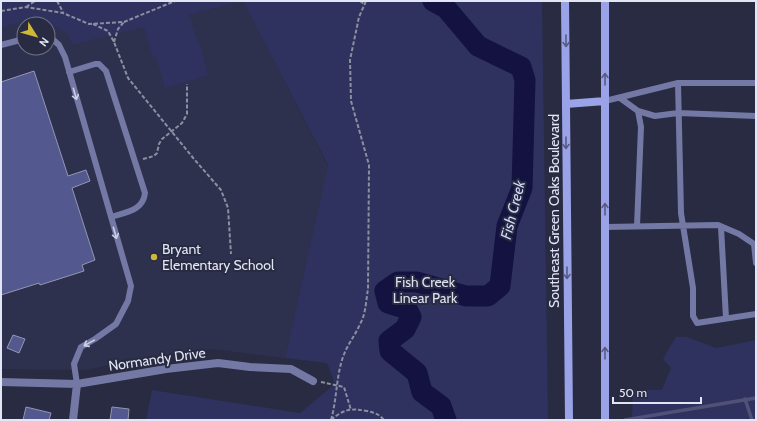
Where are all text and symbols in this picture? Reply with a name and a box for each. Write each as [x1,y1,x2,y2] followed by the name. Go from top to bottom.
[16,16,56,56] north arrow
[562,34,570,47] one-way arrow
[36,35,52,49] text: N
[601,73,609,86] one-way arrow
[72,87,79,100] one-way arrow
[545,114,563,308] street label: Southeast Green Oaks Boulevard
[562,136,570,149] one-way arrow
[497,178,529,241] water label: Fish Creek
[601,203,609,216] one-way arrow
[112,226,119,239] one-way arrow
[162,240,275,274] place label: Bryant Elementary School
[149,252,159,262] marker: Bryant Elementary School
[564,266,571,279] one-way arrow
[393,273,458,307] park label: Fish Creek Linear Park
[83,340,95,347] one-way arrow
[107,343,207,375] street label: Normandy Drive
[601,347,609,360] one-way arrow
[613,379,701,405] scale bar
[619,385,647,400] text: 50 m

